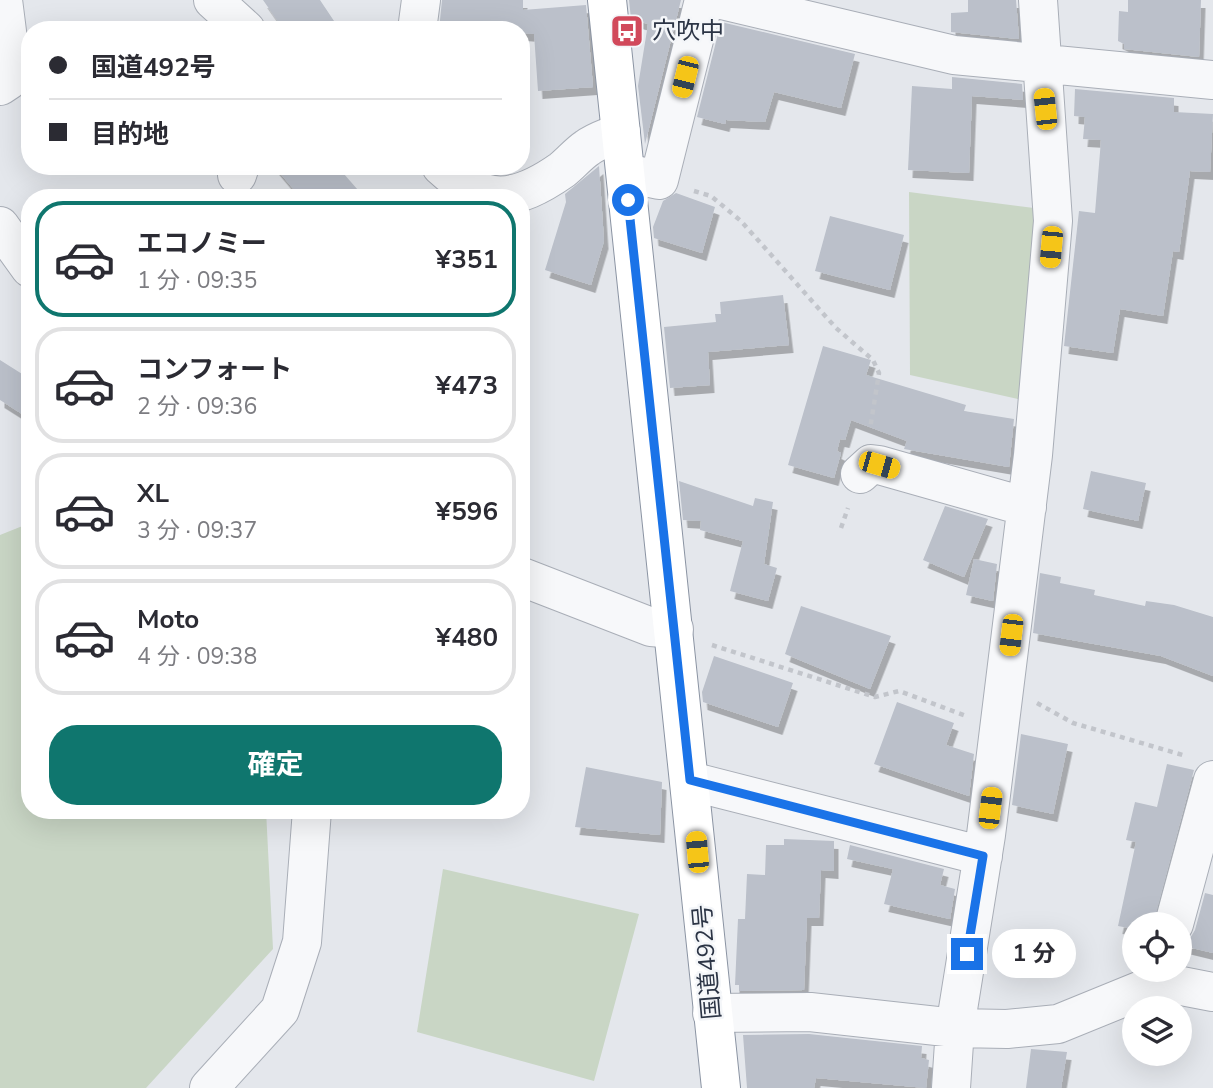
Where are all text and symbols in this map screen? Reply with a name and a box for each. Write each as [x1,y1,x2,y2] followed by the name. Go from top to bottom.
[608,12,646,50] bus stop icon: 穴吹中
[652,15,724,47] place label: 穴吹中
[91,50,216,85] text: 国道492号
[670,54,701,100] car
[1033,87,1058,131] car
[91,117,169,152] text: 目的地
[612,184,644,216] route start
[1039,225,1064,269] car
[137,226,267,261] text: エコノミー
[53,228,116,291] icon: car
[436,242,498,277] text: ¥351
[137,265,257,296] text: 1 分 · 09:35
[137,352,292,387] text: コンフォート
[53,354,116,417] icon: car
[436,368,498,403] text: ¥473
[137,391,257,422] text: 2 分 · 09:36
[856,449,903,481] car
[137,476,169,511] text: XL
[53,480,116,543] icon: car
[436,494,498,529] text: ¥596
[137,515,257,546] text: 3 分 · 09:37
[137,602,199,637] text: Moto
[53,606,116,669] icon: car
[999,613,1024,657] car
[436,620,498,655] text: ¥480
[137,641,257,672] text: 4 分 · 09:38
[49,725,502,805] button: 確定
[978,786,1003,830] car
[685,830,710,874] car
[686,903,728,1021] street label: 国道492号
[1122,912,1192,1066] map controls
[1122,912,1192,982] button: locate
[992,930,1076,978] callout: 1 分
[951,938,983,970] route end
[1012,938,1056,969] text: 1 分
[1122,996,1192,1066] button: layers

